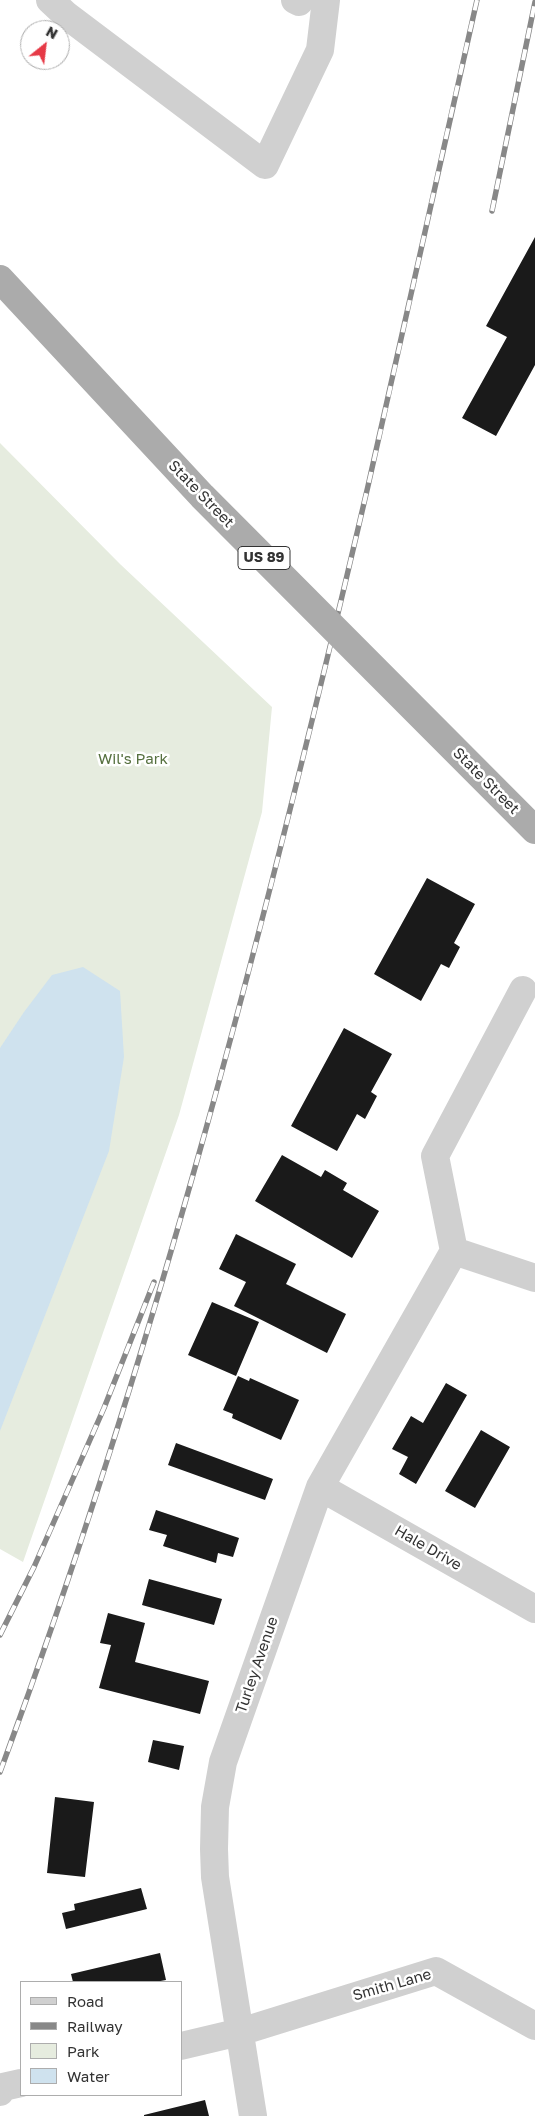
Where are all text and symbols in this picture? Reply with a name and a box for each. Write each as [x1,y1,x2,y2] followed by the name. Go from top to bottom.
[20,20,70,70] north arrow
[43,22,61,42] text: N
[164,457,238,531] street label: State Street
[238,546,290,570] road number: US 89
[449,744,523,818] street label: State Street
[98,750,168,768] park label: Wil's Park
[391,1522,465,1574] street label: Hale Drive
[232,1614,282,1716] street label: Turley Avenue
[351,1965,433,2005] street label: Smith Lane
[20,1981,182,2096] legend
[67,1992,104,2010] text: Road
[67,2017,123,2035] text: Railway
[67,2042,99,2060] text: Park
[67,2067,110,2085] text: Water

